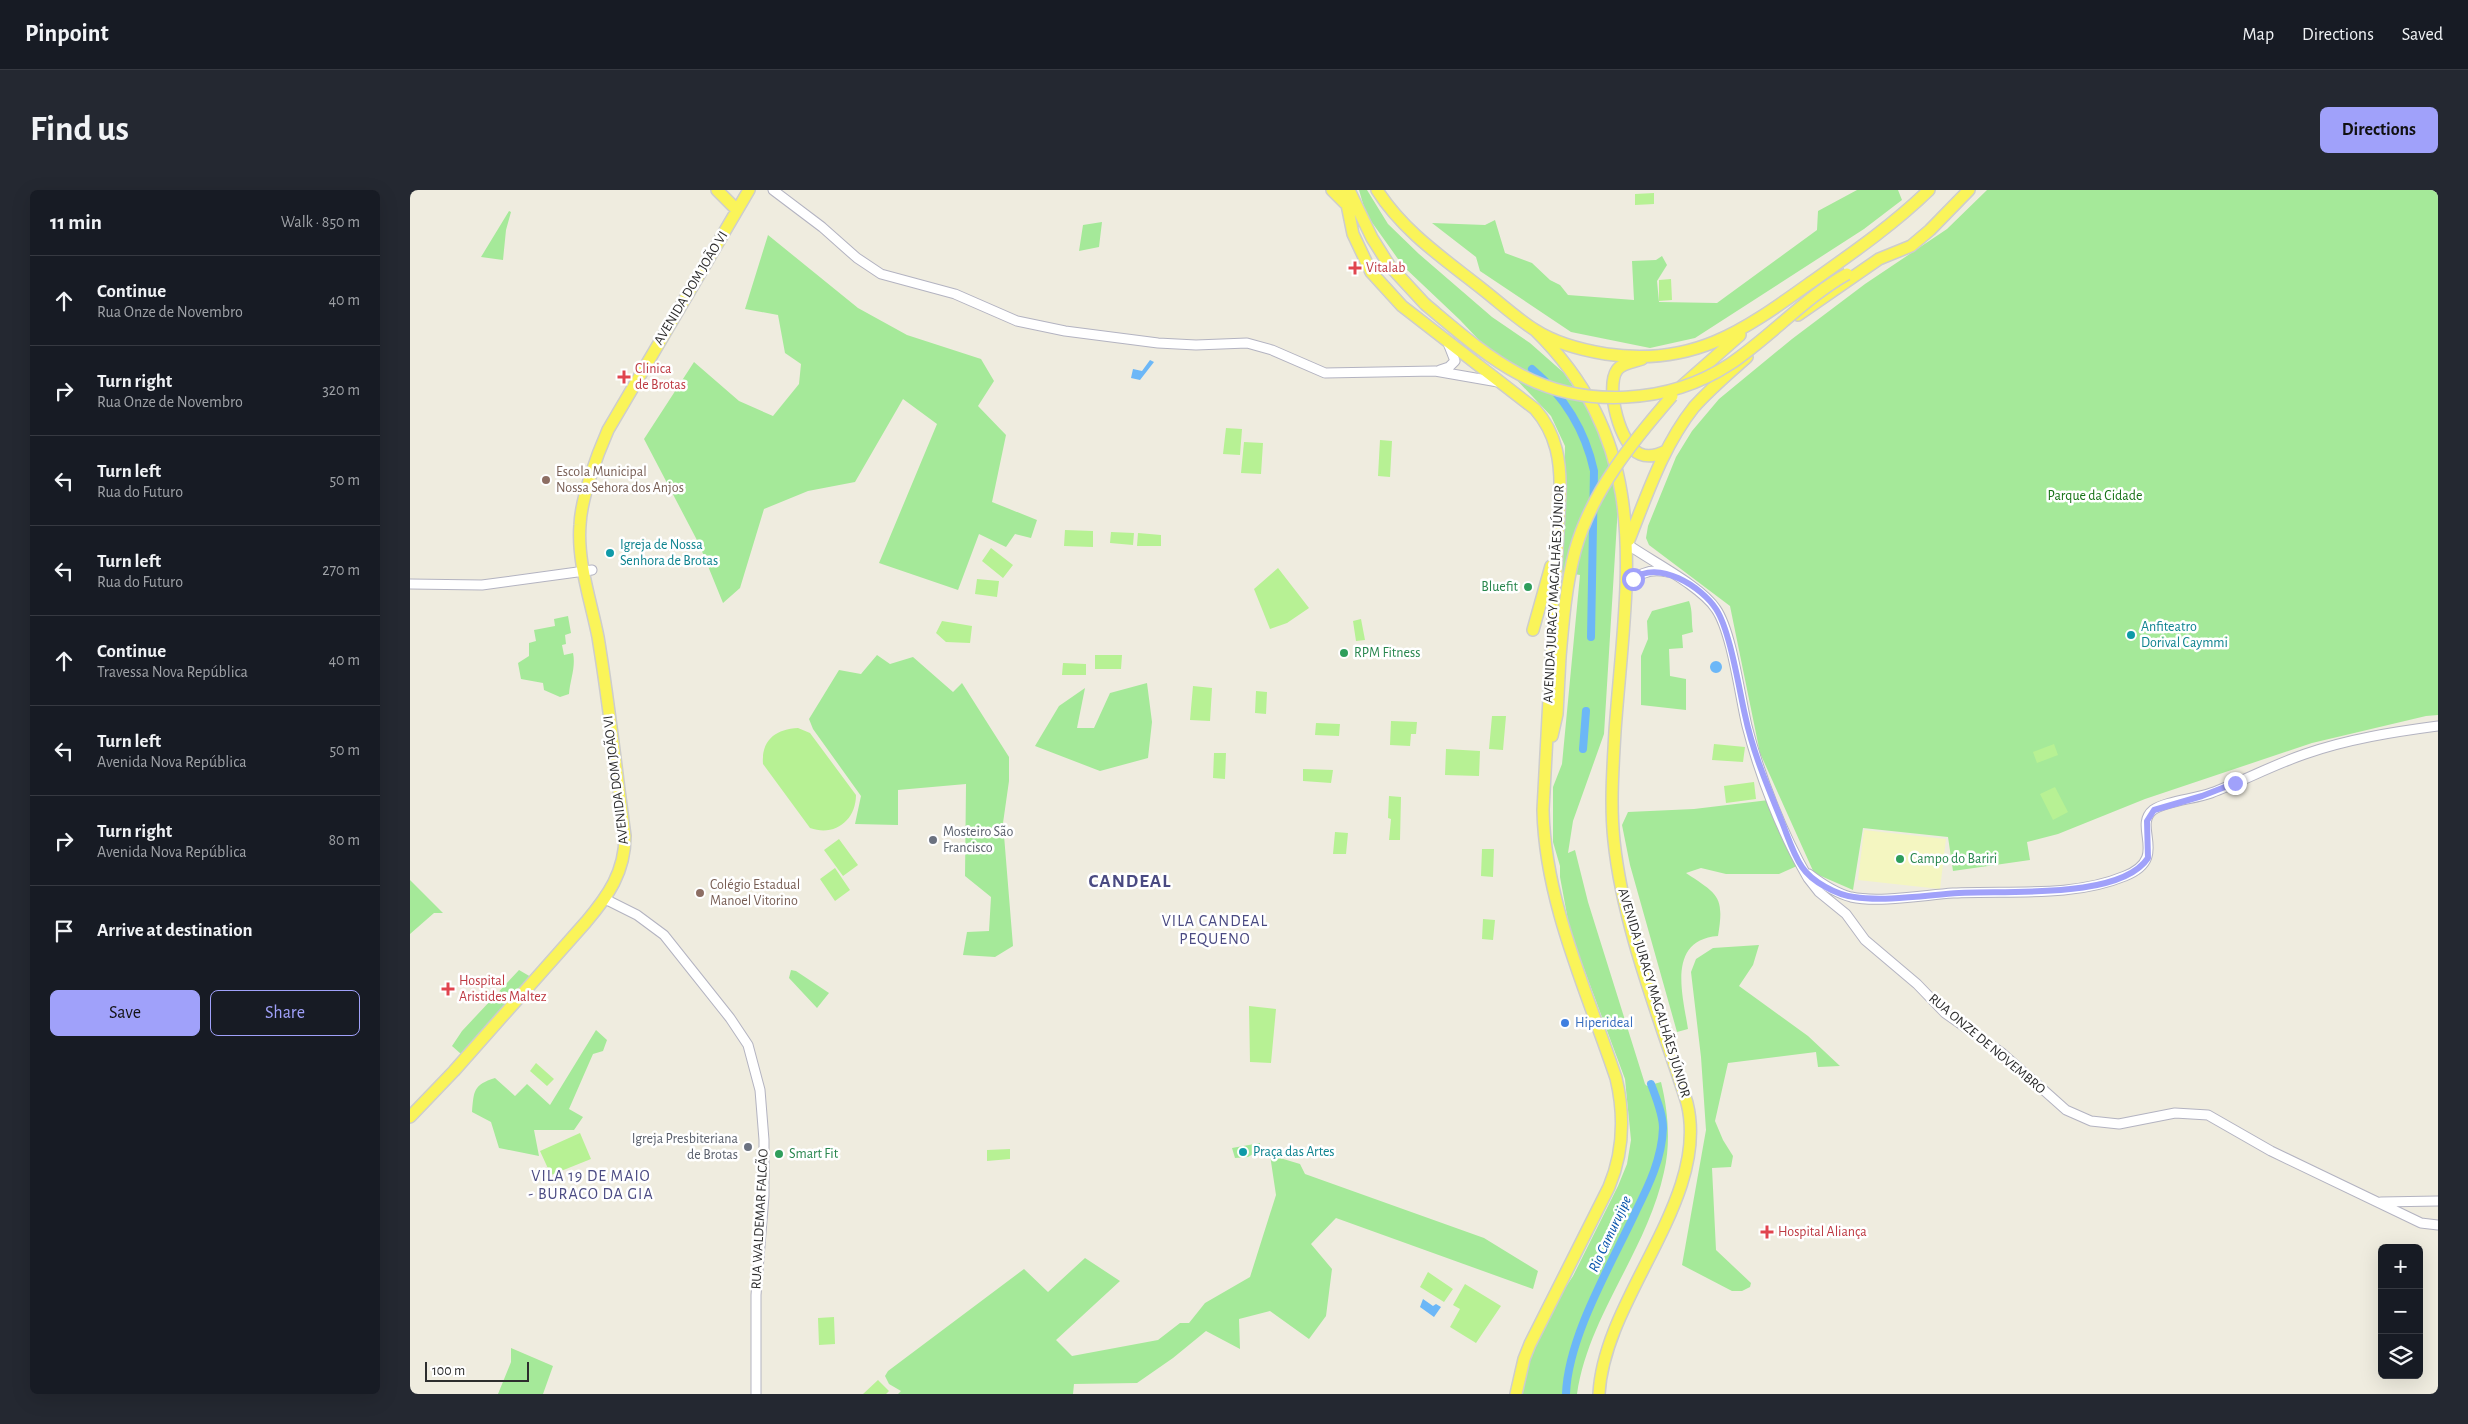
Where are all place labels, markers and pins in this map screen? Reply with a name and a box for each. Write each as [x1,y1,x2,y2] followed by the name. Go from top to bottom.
[1348,261,1362,275] marker: Vitalab
[1366,261,1405,275] place label: Vitalab
[635,362,686,392] place label: Clinica de Brotas
[617,370,631,384] marker: Clinica de Brotas
[556,465,684,495] place label: Escola Municipal Nossa Sehora dos Anjos
[540,474,552,486] marker: Escola Municipal Nossa Sehora dos Anjos
[620,538,718,568] place label: Igreja de Nossa Senhora de Brotas
[604,547,616,559] marker: Igreja de Nossa Senhora de Brotas
[1481,580,1519,594] place label: Bluefit
[1522,581,1534,593] marker: Bluefit
[2141,620,2228,650] place label: Anfiteatro Dorival Caymmi
[2125,629,2137,641] marker: Anfiteatro Dorival Caymmi
[1354,646,1420,660] place label: RPM Fitness
[1338,647,1350,659] marker: RPM Fitness
[943,825,1013,855] place label: Mosteiro São Francisco
[927,834,939,846] marker: Mosteiro São Francisco
[1910,852,1997,866] place label: Campo do Bariri
[1894,853,1906,865] marker: Campo do Bariri
[710,878,800,908] place label: Colégio Estadual Manoel Vitorino
[694,887,706,899] marker: Colégio Estadual Manoel Vitorino
[459,974,547,1004] place label: Hospital Aristides Maltez
[441,982,455,996] marker: Hospital Aristides Maltez
[1575,1016,1633,1030] place label: Hiperideal
[1559,1017,1571,1029] marker: Hiperideal
[632,1132,739,1162] place label: Igreja Presbiteriana de Brotas
[742,1141,754,1153] marker: Igreja Presbiteriana de Brotas
[1253,1145,1335,1159] place label: Praça das Artes
[1237,1146,1249,1158] marker: Praça das Artes
[789,1147,839,1161] place label: Smart Fit
[773,1148,785,1160] marker: Smart Fit
[1760,1225,1774,1239] marker: Hospital Aliança
[1778,1225,1867,1239] place label: Hospital Aliança

